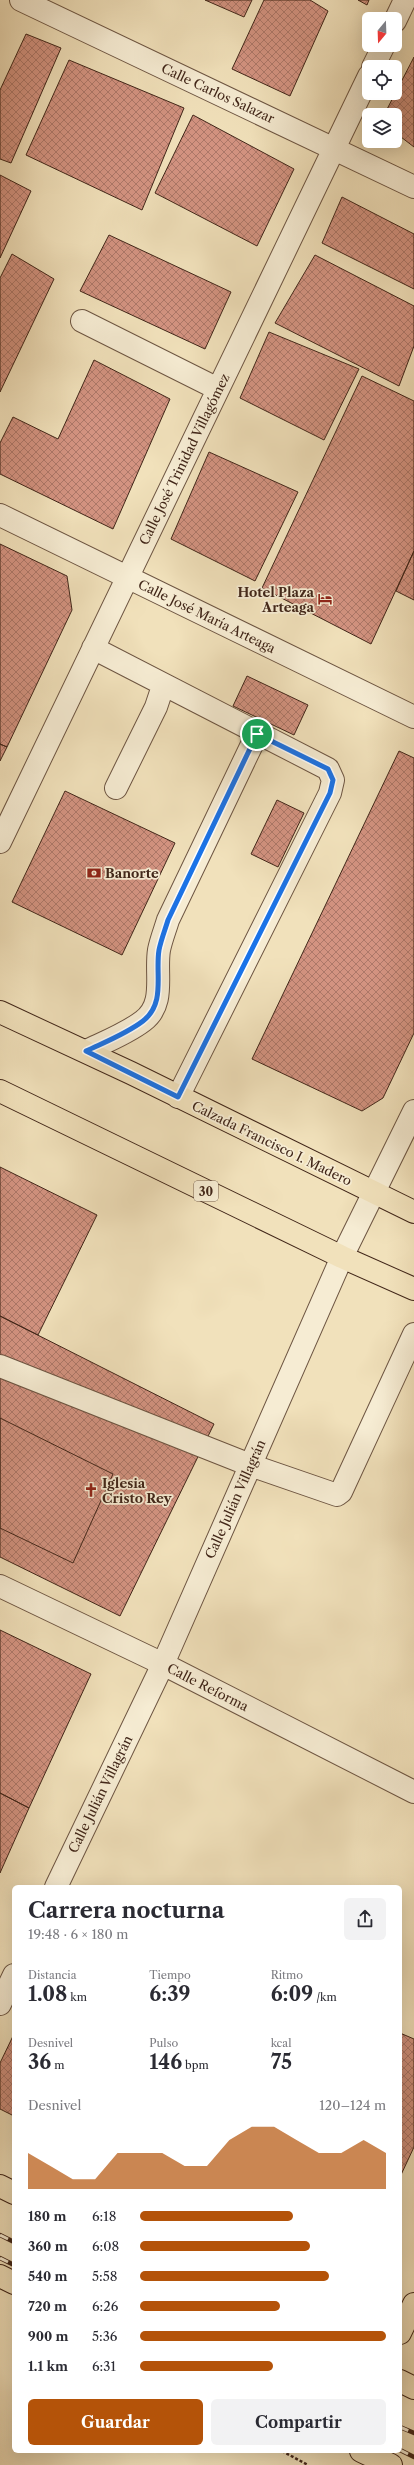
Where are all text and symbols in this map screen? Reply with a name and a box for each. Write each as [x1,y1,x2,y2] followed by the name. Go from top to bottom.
[362,12,402,52] north arrow
[362,12,402,148] map controls
[159,60,278,126] street label: Calle Carlos Salazar
[362,60,402,100] button: locate
[362,108,402,148] button: layers
[135,370,233,547] street label: Calle José Trinidad Villagómez
[136,576,278,656] street label: Calle José María Arteaga
[237,584,314,615] place label: Hotel Plaza Arteaga
[317,591,333,607] hotel icon: Hotel Plaza Arteaga
[240,717,274,751] pin
[246,723,268,745] icon: arrive
[86,865,102,881] bank icon: Banorte
[105,865,159,881] place label: Banorte
[189,1097,355,1189] street label: Calzada Francisco I. Madero
[194,1181,218,1201] road number: 30
[201,1437,269,1561] street label: Calle Julián Villagrán
[102,1475,173,1506] place label: Iglesia Cristo Rey
[83,1482,99,1498] church icon: Iglesia Cristo Rey
[165,1660,251,1714] street label: Calle Reforma
[65,1733,135,1855] street label: Calle Julián Villagrán
[28,1897,225,1924] text: Carrera nocturna
[344,1898,386,1940] button: share
[28,1926,128,1942] text: 19:48 · 6 × 180 m
[28,1968,77,1982] text: Distancia
[149,1968,191,1982] text: Tiempo
[271,1968,303,1982] text: Ritmo
[28,1982,67,2006] text: 1.08
[149,1982,190,2006] text: 6:39
[271,1982,313,2006] text: 6:09
[67,1990,87,2004] text: km
[313,1990,337,2004] text: /km
[28,2036,73,2050] text: Desnivel
[149,2036,178,2050] text: Pulso
[271,2036,291,2050] text: kcal
[28,2050,51,2074] text: 36
[149,2050,182,2074] text: 146
[271,2050,292,2074] text: 75
[51,2058,64,2072] text: m
[182,2058,209,2072] text: bpm
[28,2097,81,2113] text: Desnivel
[319,2097,386,2113] text: 120–124 m
[28,2208,66,2224] text: 180 m
[92,2208,116,2224] text: 6:18
[28,2238,68,2254] text: 360 m
[92,2238,119,2254] text: 6:08
[28,2268,67,2284] text: 540 m
[92,2268,117,2284] text: 5:58
[28,2298,67,2314] text: 720 m
[92,2298,118,2314] text: 6:26
[28,2328,69,2344] text: 900 m
[92,2328,117,2344] text: 5:36
[28,2358,68,2374] text: 1.1 km
[92,2358,116,2374] text: 6:31
[28,2399,203,2445] button: Guardar
[211,2399,386,2445] button: Compartir

